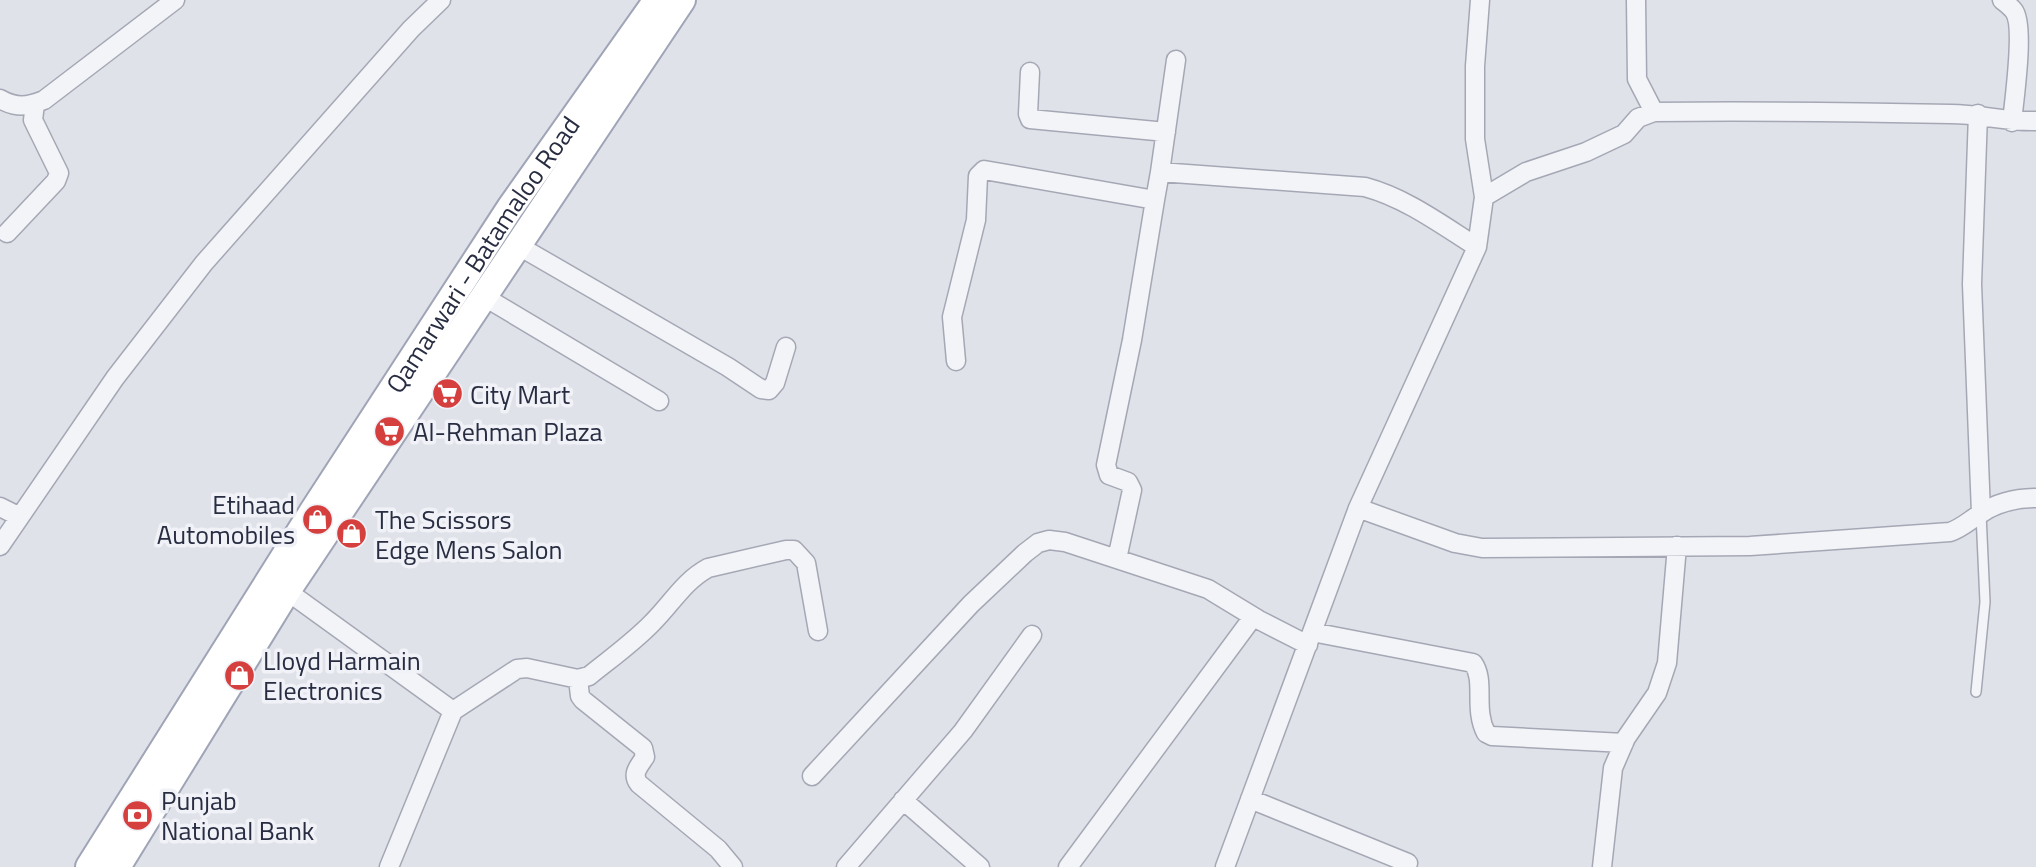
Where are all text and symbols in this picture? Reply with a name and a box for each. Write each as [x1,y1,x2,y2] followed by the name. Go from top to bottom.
[375,108,589,401] street label: Qamarwari - Batamaloo Road
[470,375,570,414] place label: City Mart
[430,377,464,411] supermarket icon: City Mart
[413,412,603,451] place label: Al-Rehman Plaza
[373,414,407,448] supermarket icon: Al-Rehman Plaza
[157,485,295,554] place label: Etihaad Automobiles
[375,500,563,569] place label: The Scissors Edge Mens Salon
[301,502,335,536] shop icon: Etihaad Automobiles
[335,517,369,551] shop icon: The Scissors Edge Mens Salon
[263,641,421,710] place label: Lloyd Harmain Electronics
[223,658,257,692] shop icon: Lloyd Harmain Electronics
[161,781,314,850] place label: Punjab National Bank
[121,798,155,832] bank icon: Punjab National Bank

